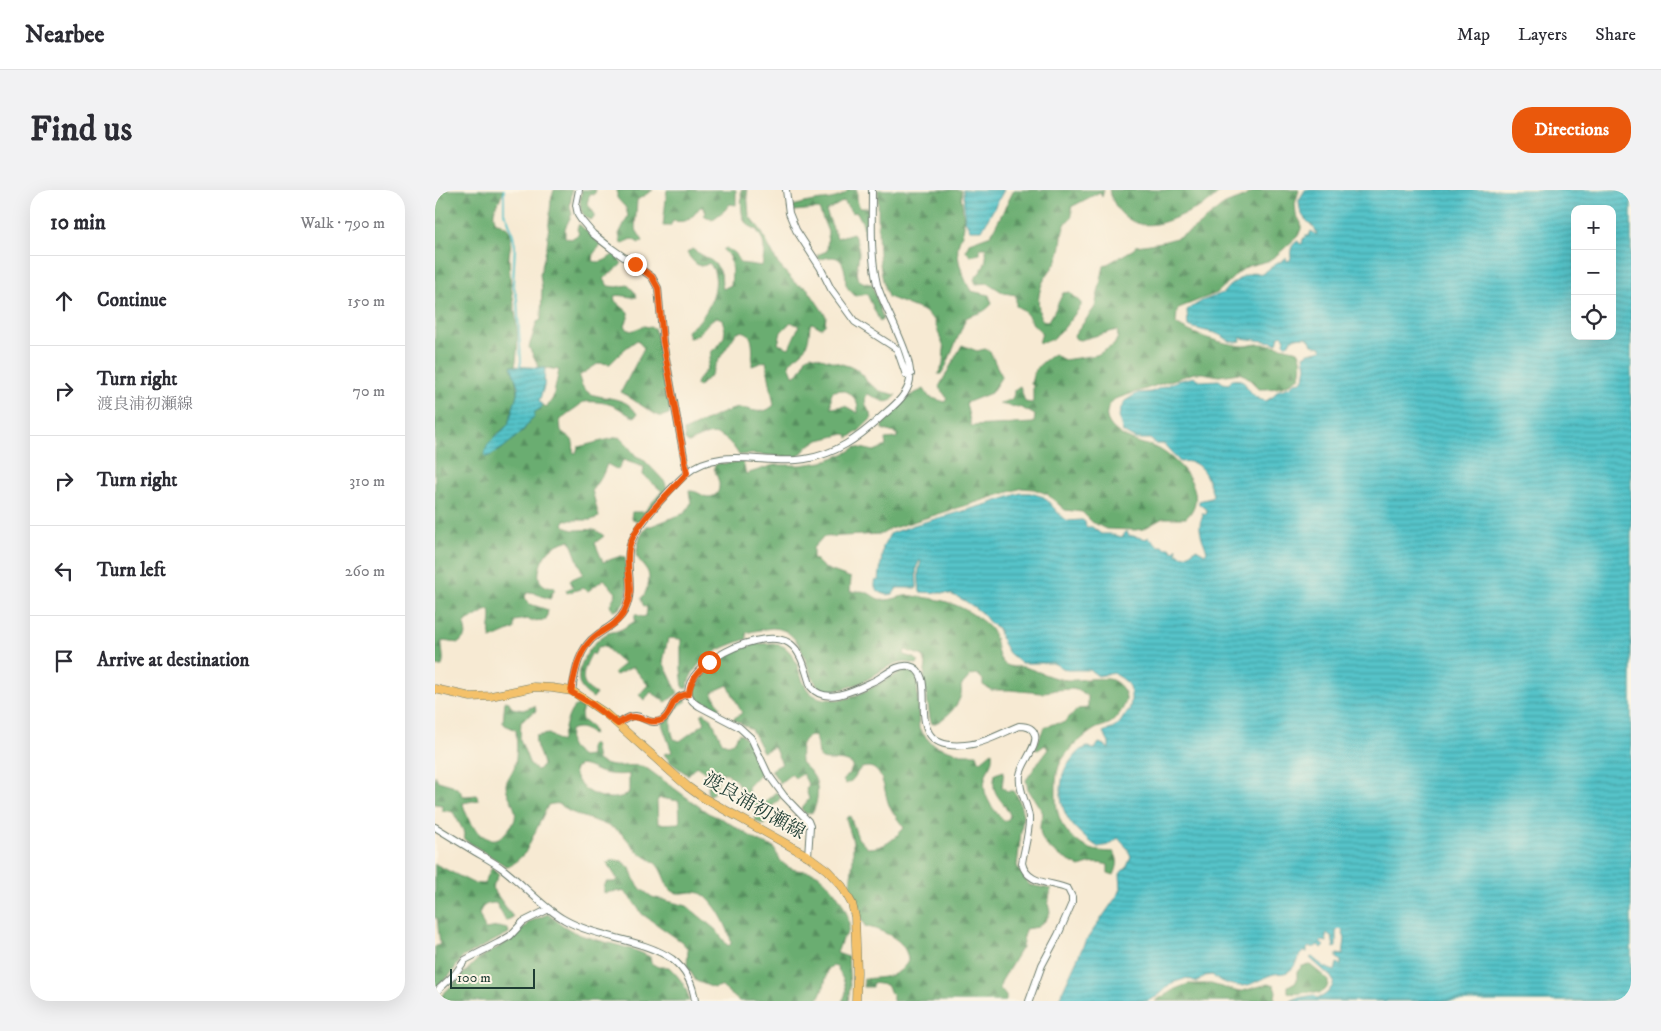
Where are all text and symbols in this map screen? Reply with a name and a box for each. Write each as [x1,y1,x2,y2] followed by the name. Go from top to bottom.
[25,20,104,50] text: Nearbee
[1457,24,1490,46] text: Map
[1518,24,1567,46] text: Layers
[1595,24,1636,46] text: Share
[1512,107,1631,153] button: Directions
[30,108,132,152] text: Find us
[1571,205,1616,340] map controls
[1571,205,1616,250] button: +
[50,210,106,236] text: 10 min
[301,213,385,233] text: Walk · 790 m
[1571,250,1616,295] button: −
[624,253,647,276] route end
[50,287,78,315] icon: ahead
[97,289,167,312] text: Continue
[347,291,385,311] text: 150 m
[1571,295,1616,340] button: locate
[97,368,177,391] text: Turn right
[50,377,78,405] icon: right
[353,381,385,401] text: 70 m
[97,394,193,414] text: 渡良浦初瀬線
[50,467,78,495] icon: right
[97,469,177,492] text: Turn right
[349,471,385,491] text: 310 m
[50,557,78,585] icon: left
[97,559,166,582] text: Turn left
[345,561,385,581] text: 260 m
[50,647,78,675] icon: arrive
[97,649,249,672] text: Arrive at destination
[698,651,721,674] route start
[699,768,809,844] street label: 渡良浦初瀬線
[450,966,535,989] scale bar
[457,969,491,987] text: 100 m

